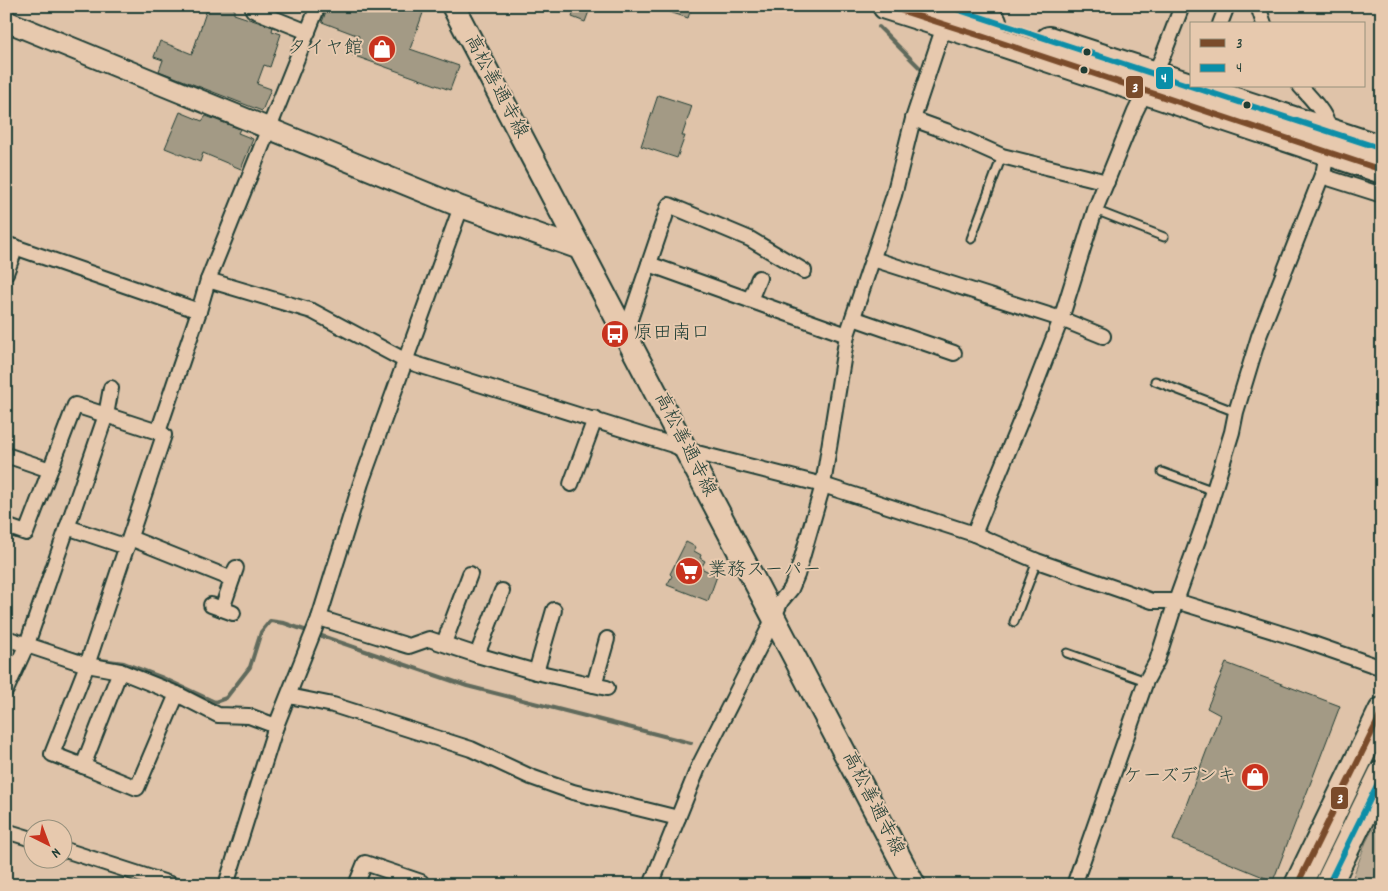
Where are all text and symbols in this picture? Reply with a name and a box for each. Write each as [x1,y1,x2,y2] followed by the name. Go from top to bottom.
[1190,22,1366,88] legend
[456,30,534,144] street label: 高松善通寺線
[367,34,397,64] shop icon: タイヤ館
[1236,34,1243,56] text: 3
[288,36,363,63] place label: タイヤ館
[1082,47,1092,57] unlabelled marker
[1236,58,1242,80] text: 4
[1079,65,1089,75] unlabelled marker
[1155,66,1174,90] line badge: 4
[1161,69,1167,89] text: 4
[1125,75,1144,99] line badge: 3
[1132,79,1138,99] text: 3
[1242,100,1252,110] unlabelled marker
[600,319,630,349] bus stop icon: 原田南口
[634,321,710,348] place label: 原田南口
[646,388,722,502] street label: 高松善通寺線
[674,556,704,586] supermarket icon: 業務スーパー
[708,558,821,585] place label: 業務スーパー
[834,747,910,861] street label: 高松善通寺線
[1240,762,1270,792] shop icon: ケーズデンキ
[1124,764,1236,791] place label: ケーズデンキ
[1330,786,1349,810] line badge: 3
[1337,790,1343,810] text: 3
[22,818,72,868] north arrow
[46,842,65,862] text: N

